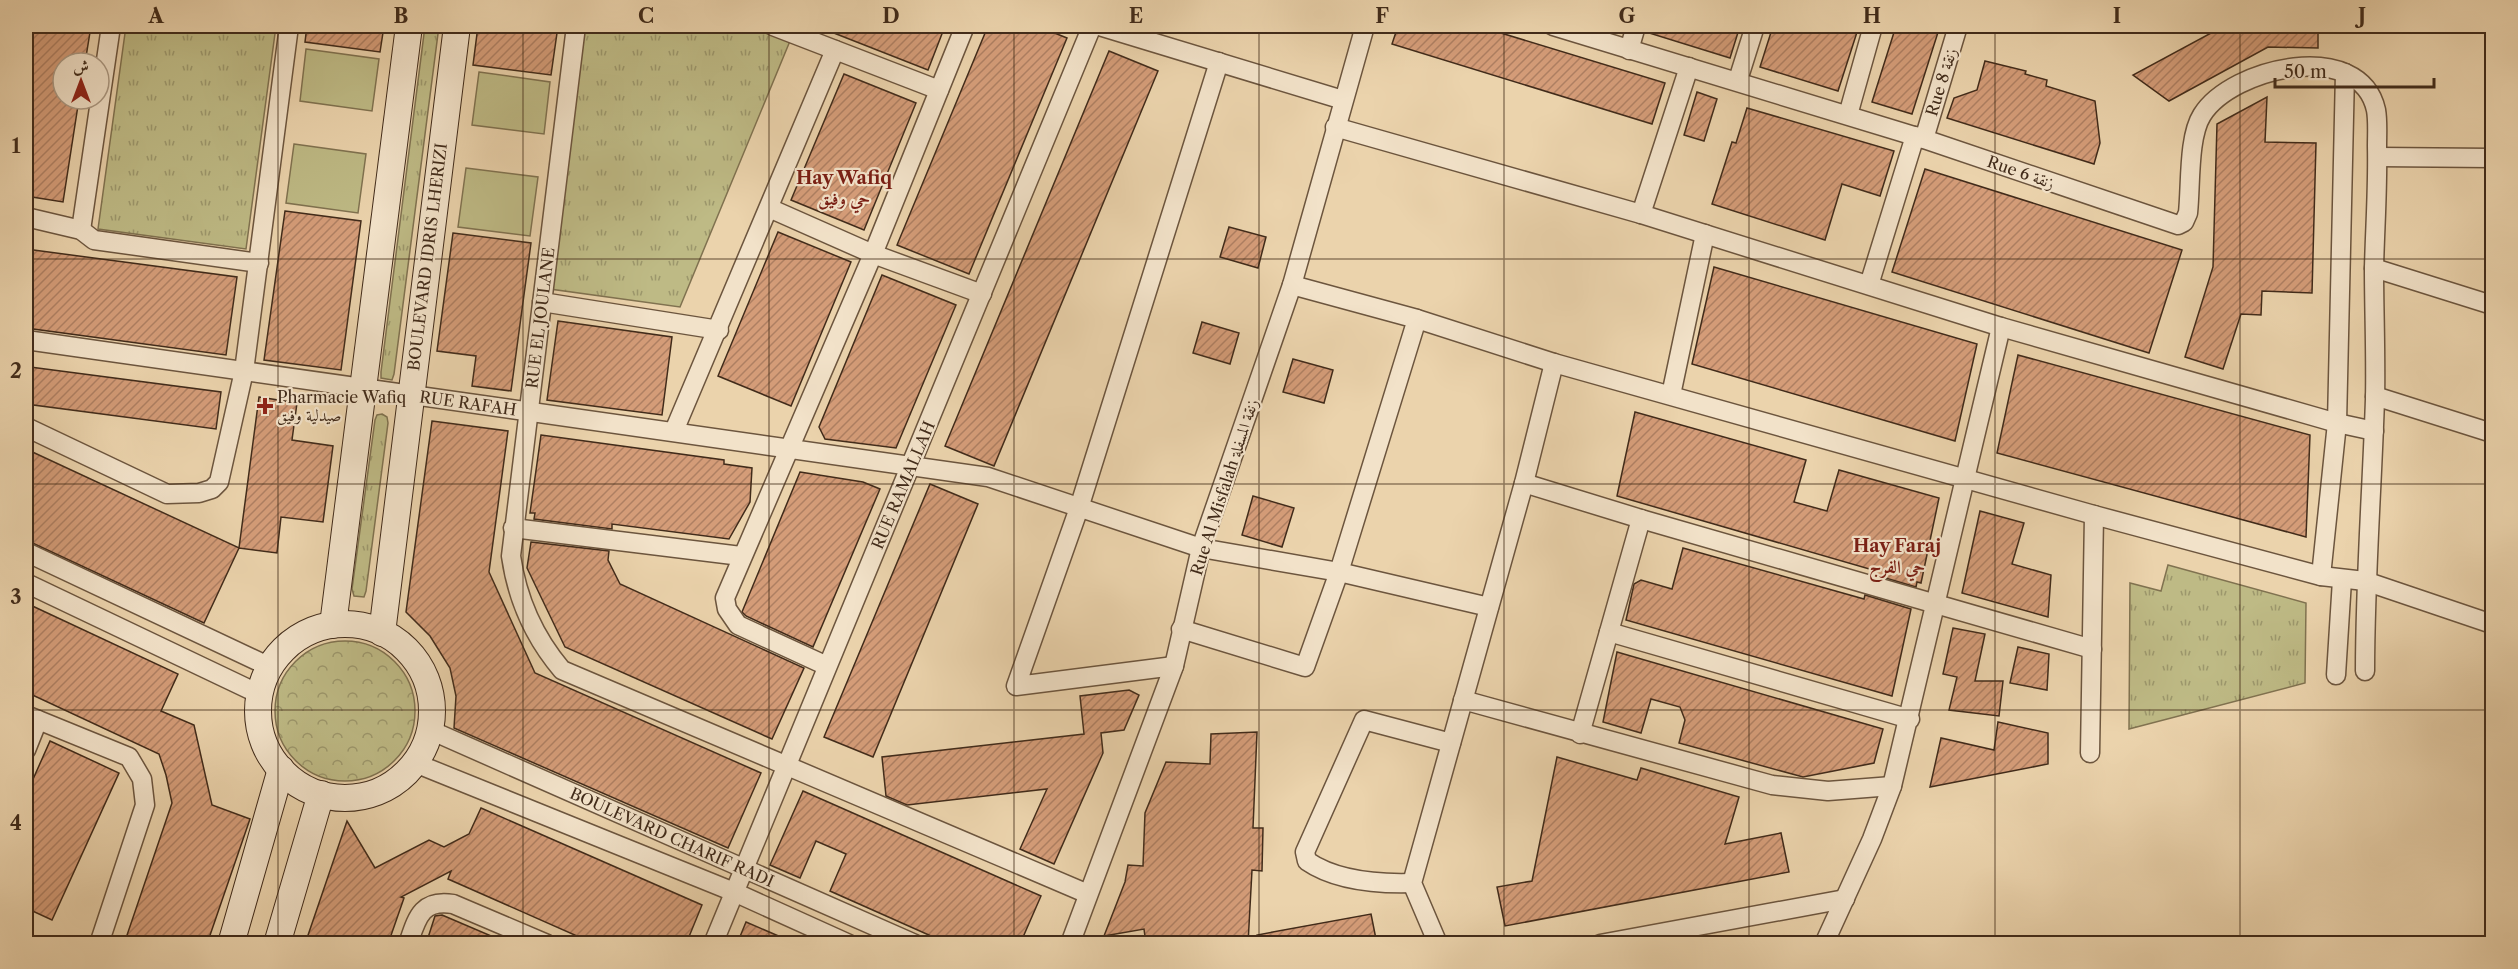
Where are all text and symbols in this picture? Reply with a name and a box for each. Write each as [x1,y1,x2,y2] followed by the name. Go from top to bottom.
[147,4,164,28] text: A
[394,4,409,28] text: B
[638,4,654,28] text: C
[882,4,900,28] text: D
[1129,4,1143,28] text: E
[1375,4,1389,28] text: F
[1619,4,1636,28] text: G
[1863,4,1881,28] text: H
[2113,4,2121,28] text: I
[2354,4,2366,28] text: J
[1921,46,1961,118] street label: Rue 8 زنقة
[51,51,111,111] north arrow
[2275,51,2434,89] scale bar
[73,56,89,76] text: ش
[2284,61,2327,83] text: 50 m
[12,134,21,158] text: 1
[403,142,451,372] street label: BOULEVARD IDRIS LHERIZI
[1985,151,2057,193] street label: Rue 6 زنقة
[796,167,892,214] district label: Hay Wafiq حي وفيق
[521,246,559,390] street label: RUE EL JOULANE
[10,359,22,383] text: 2
[418,386,518,420] street label: RUE RAFAH
[277,387,407,426] place label: Pharmacie Wafiq صيدلية وفيق
[1186,396,1262,578] street label: Rue Al Misfalah زنقة المسفلة
[258,399,272,413] marker: Pharmacie Wafiq صيدلية وفيق
[867,418,939,552] street label: RUE RAMALLAH
[1853,535,1941,583] district label: Hay Faraj حي الفرج
[10,585,22,609] text: 3
[567,783,777,891] street label: BOULEVARD CHARIF RADI
[10,811,22,835] text: 4

